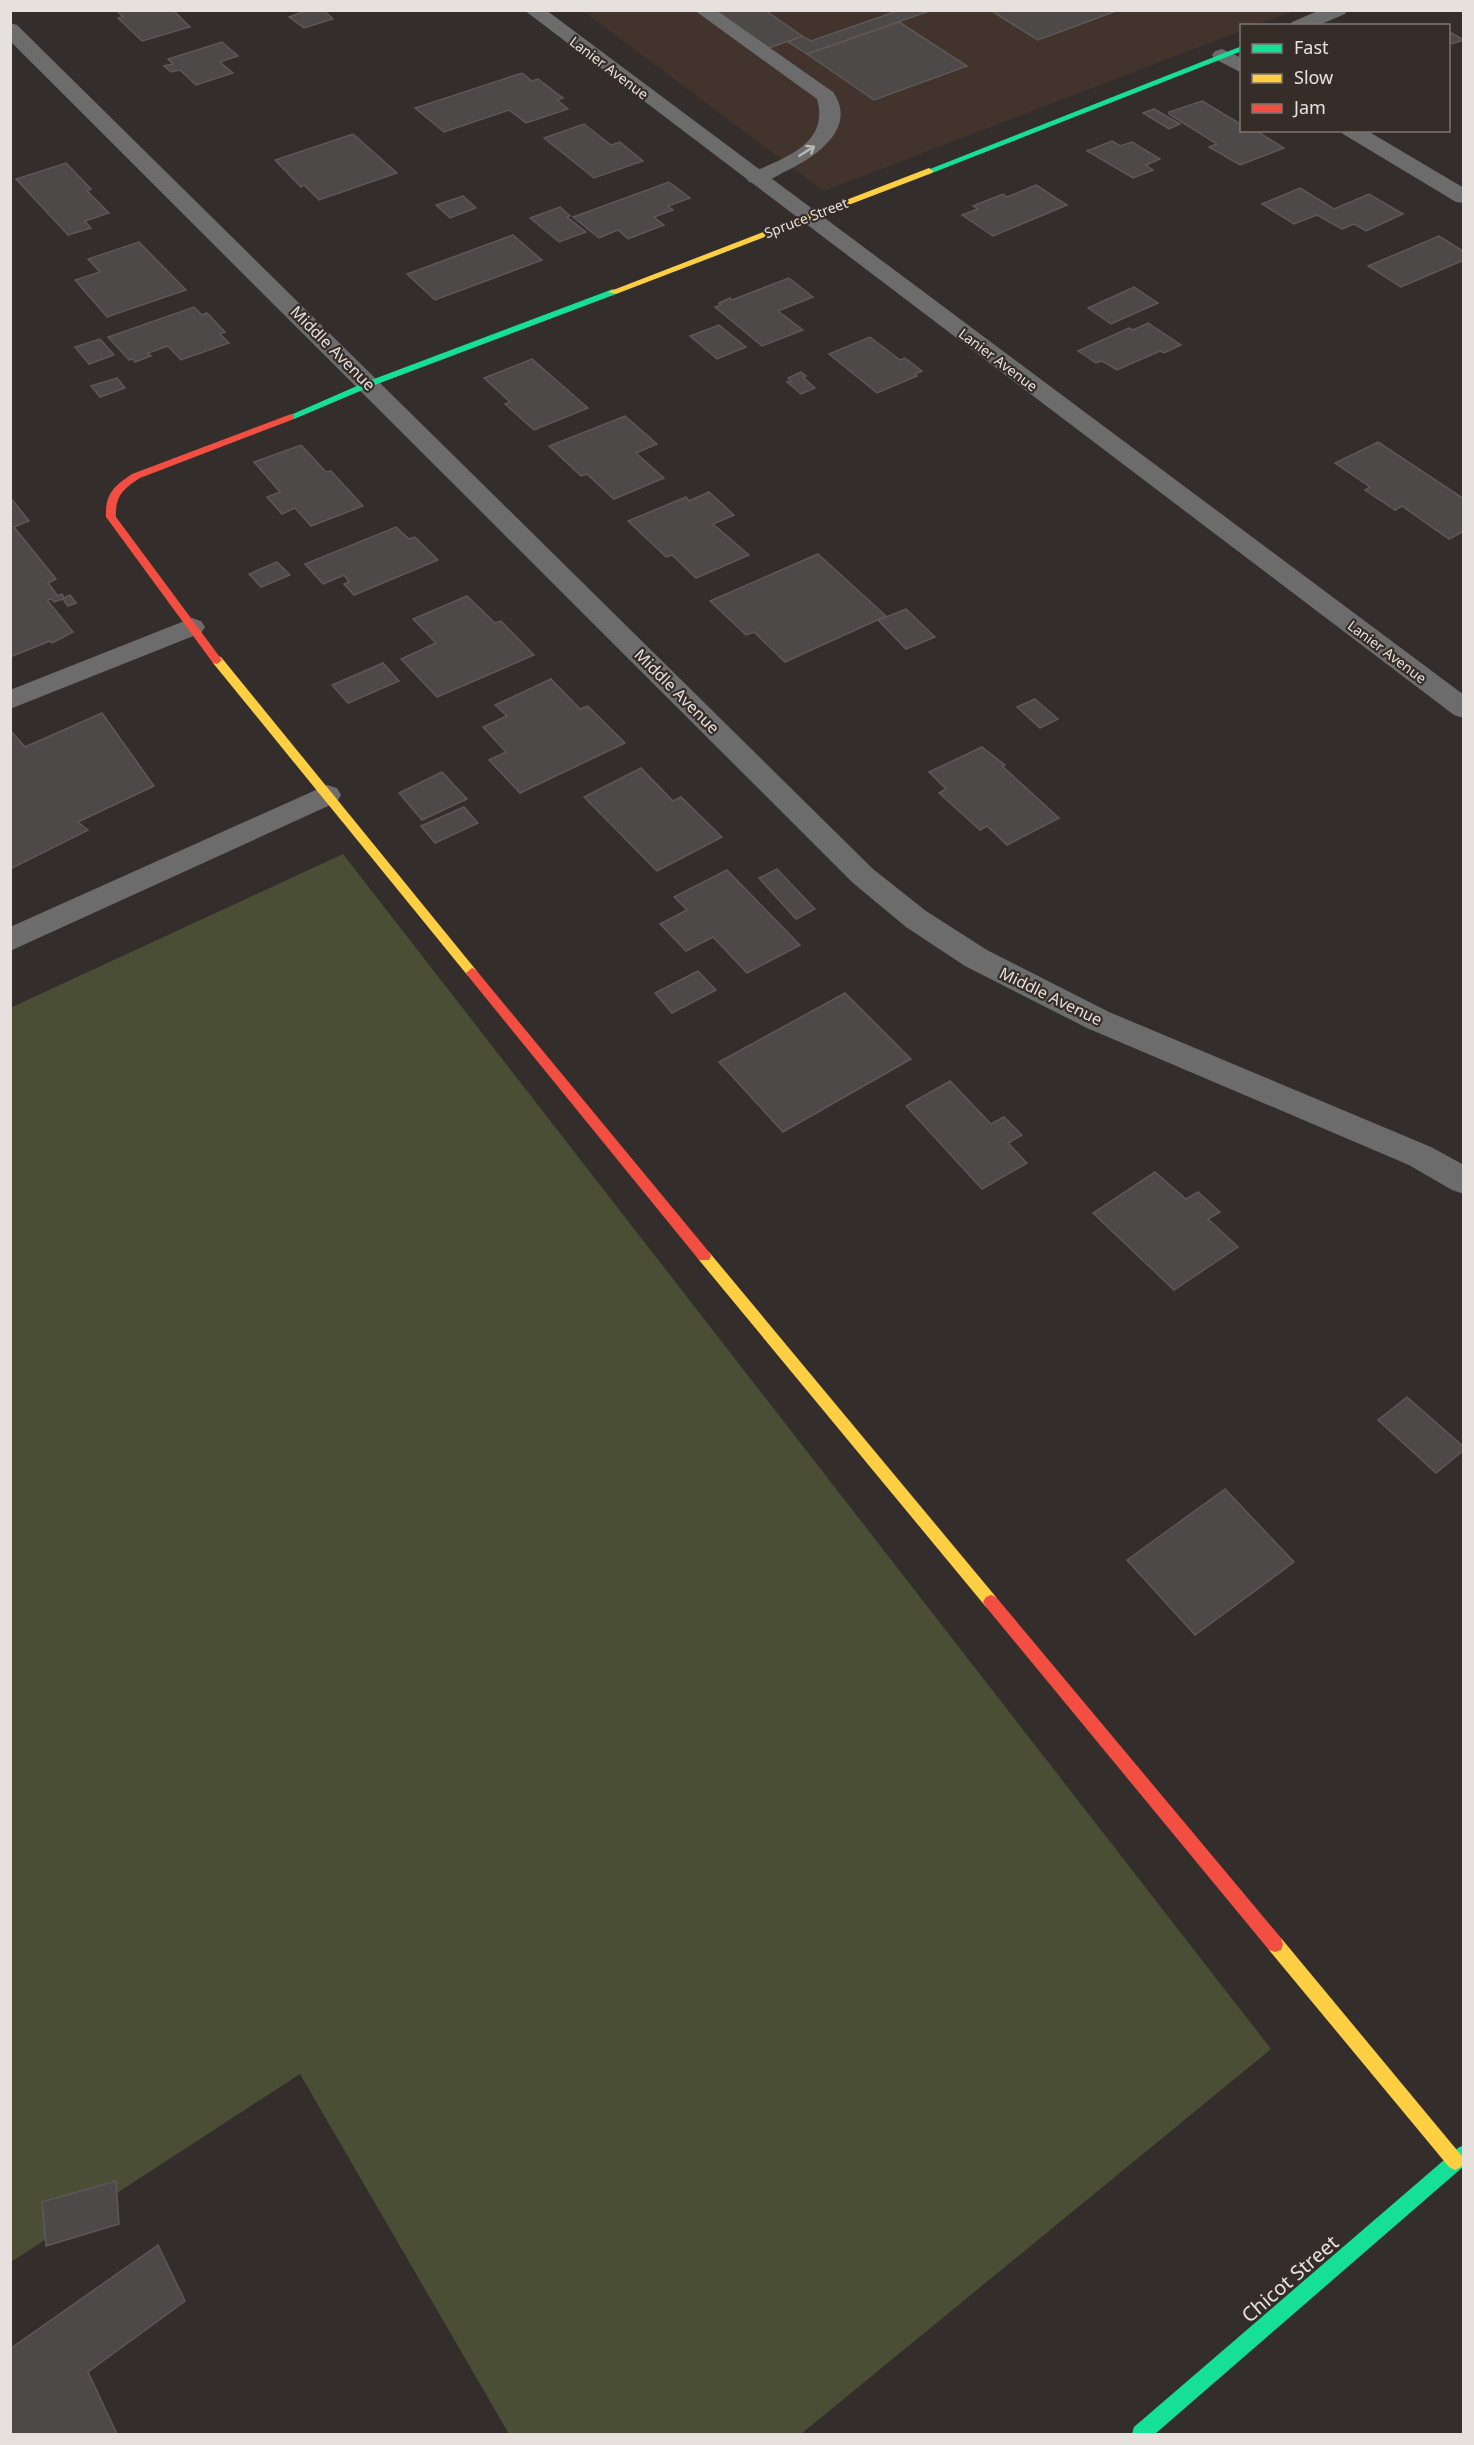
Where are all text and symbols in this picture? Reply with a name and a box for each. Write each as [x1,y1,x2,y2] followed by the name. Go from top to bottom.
[1240,24,1450,132] legend
[566,32,653,104] street label: Lanier Avenue
[1294,35,1329,59] text: Fast
[1294,65,1333,89] text: Slow
[1292,95,1326,119] text: Jam
[798,144,815,156] one-way arrow
[761,193,850,242] street label: Spruce Street
[286,301,380,395] street label: Middle Avenue
[955,324,1042,396] street label: Lanier Avenue
[1344,616,1431,688] street label: Lanier Avenue
[630,644,724,738] street label: Middle Avenue
[996,962,1106,1030] street label: Middle Avenue
[1235,2229,1344,2328] street label: Chicot Street

